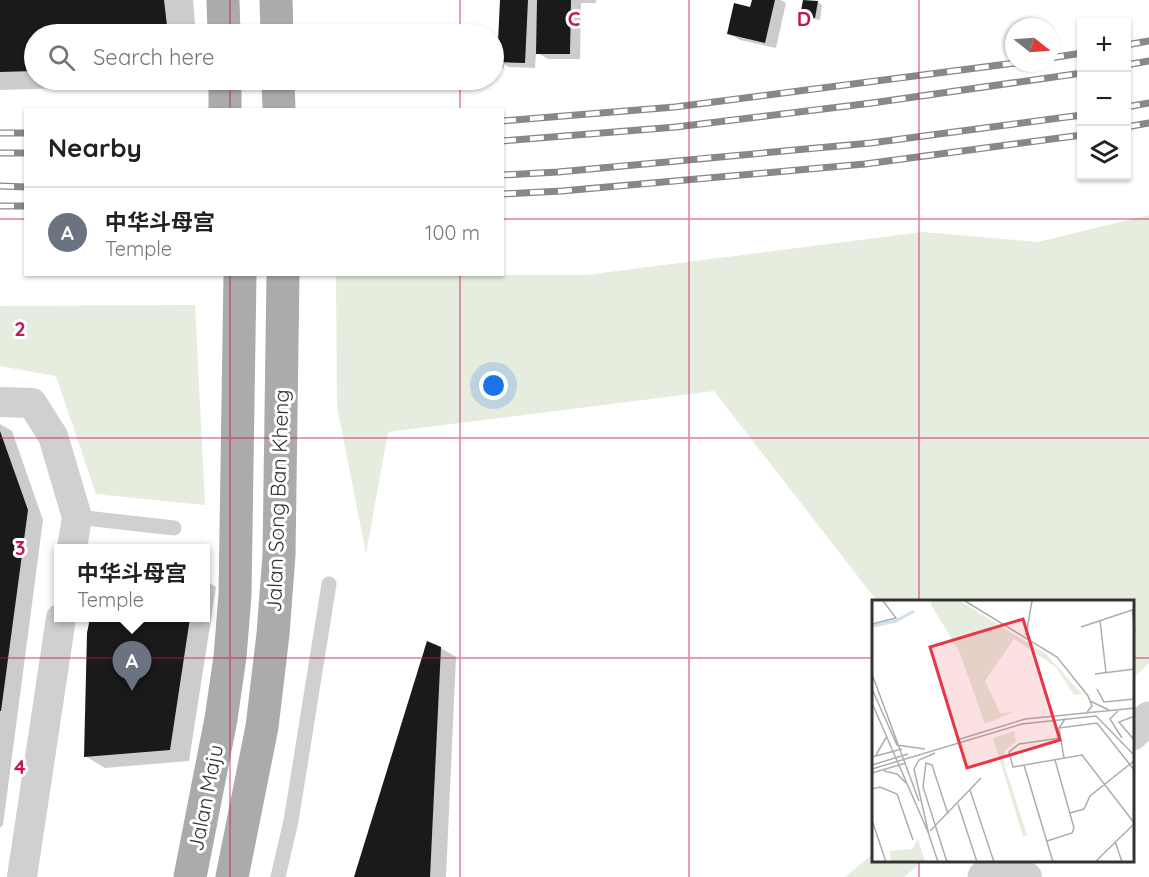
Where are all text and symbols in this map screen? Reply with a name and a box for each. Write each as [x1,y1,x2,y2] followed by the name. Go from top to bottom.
[568,6,581,31] text: C
[797,6,811,31] text: D
[1005,18,1059,72] north arrow
[1077,18,1131,180] map controls
[1077,18,1131,72] button: +
[24,24,504,90] search box
[45,41,78,74] icon: search
[93,43,214,71] text: Search here
[1077,72,1131,126] button: −
[1077,126,1131,180] button: layers
[48,131,142,164] text: Nearby
[105,208,215,236] text: 中华斗母宫
[61,220,74,245] text: A
[425,220,480,245] text: 100 m
[105,236,172,261] text: Temple
[14,316,26,341] text: 2
[479,371,508,400] your location
[260,389,294,613] street label: Jalan Song Ban Kheng
[15,535,25,560] text: 3
[54,544,210,622] popup
[77,559,187,587] text: 中华斗母宫
[77,587,144,612] text: Temple
[872,600,1134,862] inset map
[112,642,152,691] pin: A
[182,742,228,853] street label: Jalan Maju
[14,754,26,779] text: 4

